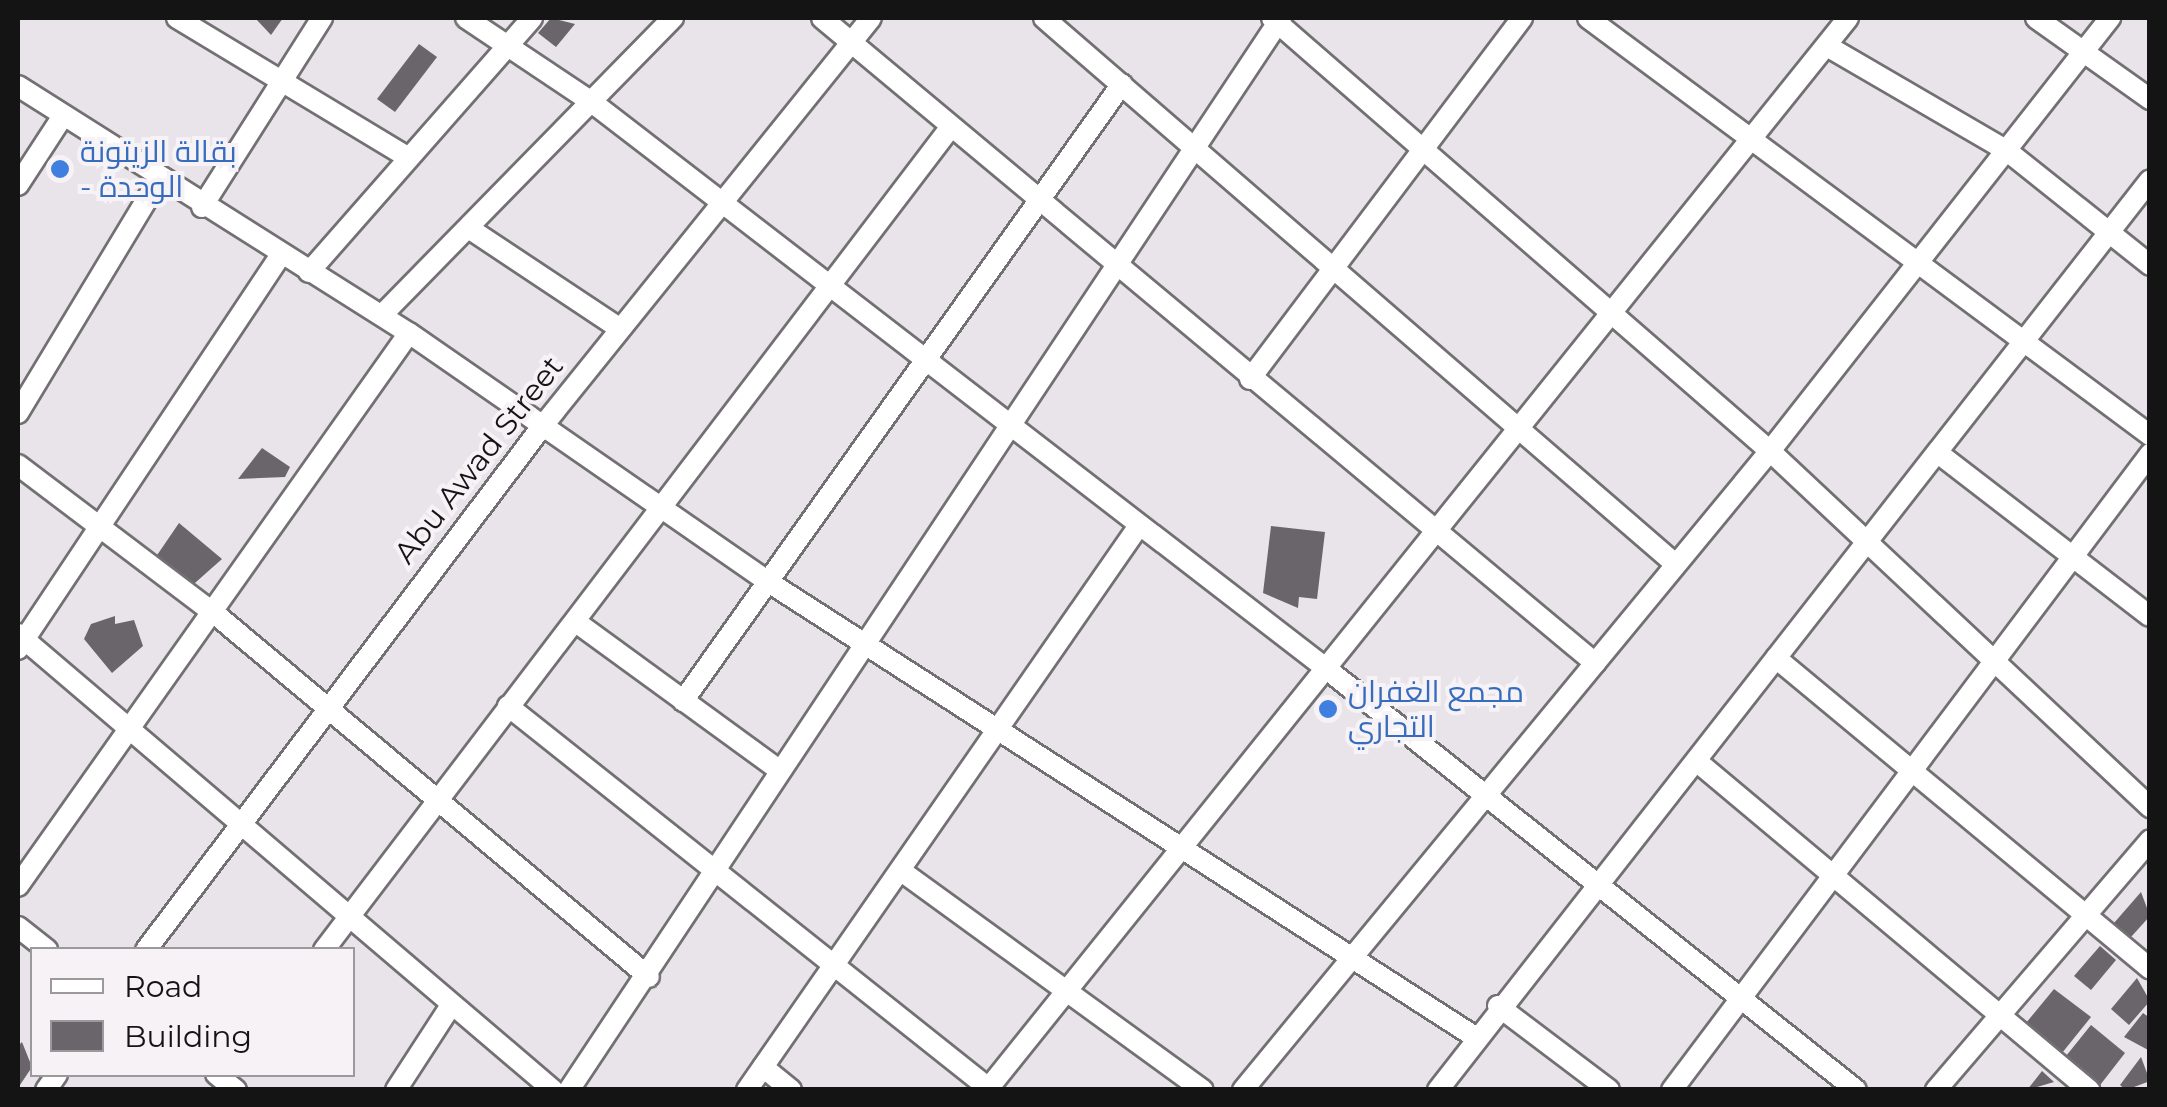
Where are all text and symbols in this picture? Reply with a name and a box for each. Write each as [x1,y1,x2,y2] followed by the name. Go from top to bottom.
[80,134,237,204] place label: بقالة الزيتونة - الوحدة
[49,158,71,180] marker: بقالة الزيتونة - الوحدة
[387,349,571,571] street label: Abu Awad Street
[1348,674,1524,744] place label: مجمع الغفران التجاري
[1317,698,1339,720] marker: مجمع الغفران التجاري
[30,947,355,1077] legend
[124,968,202,1005] text: Road
[124,1018,252,1055] text: Building

